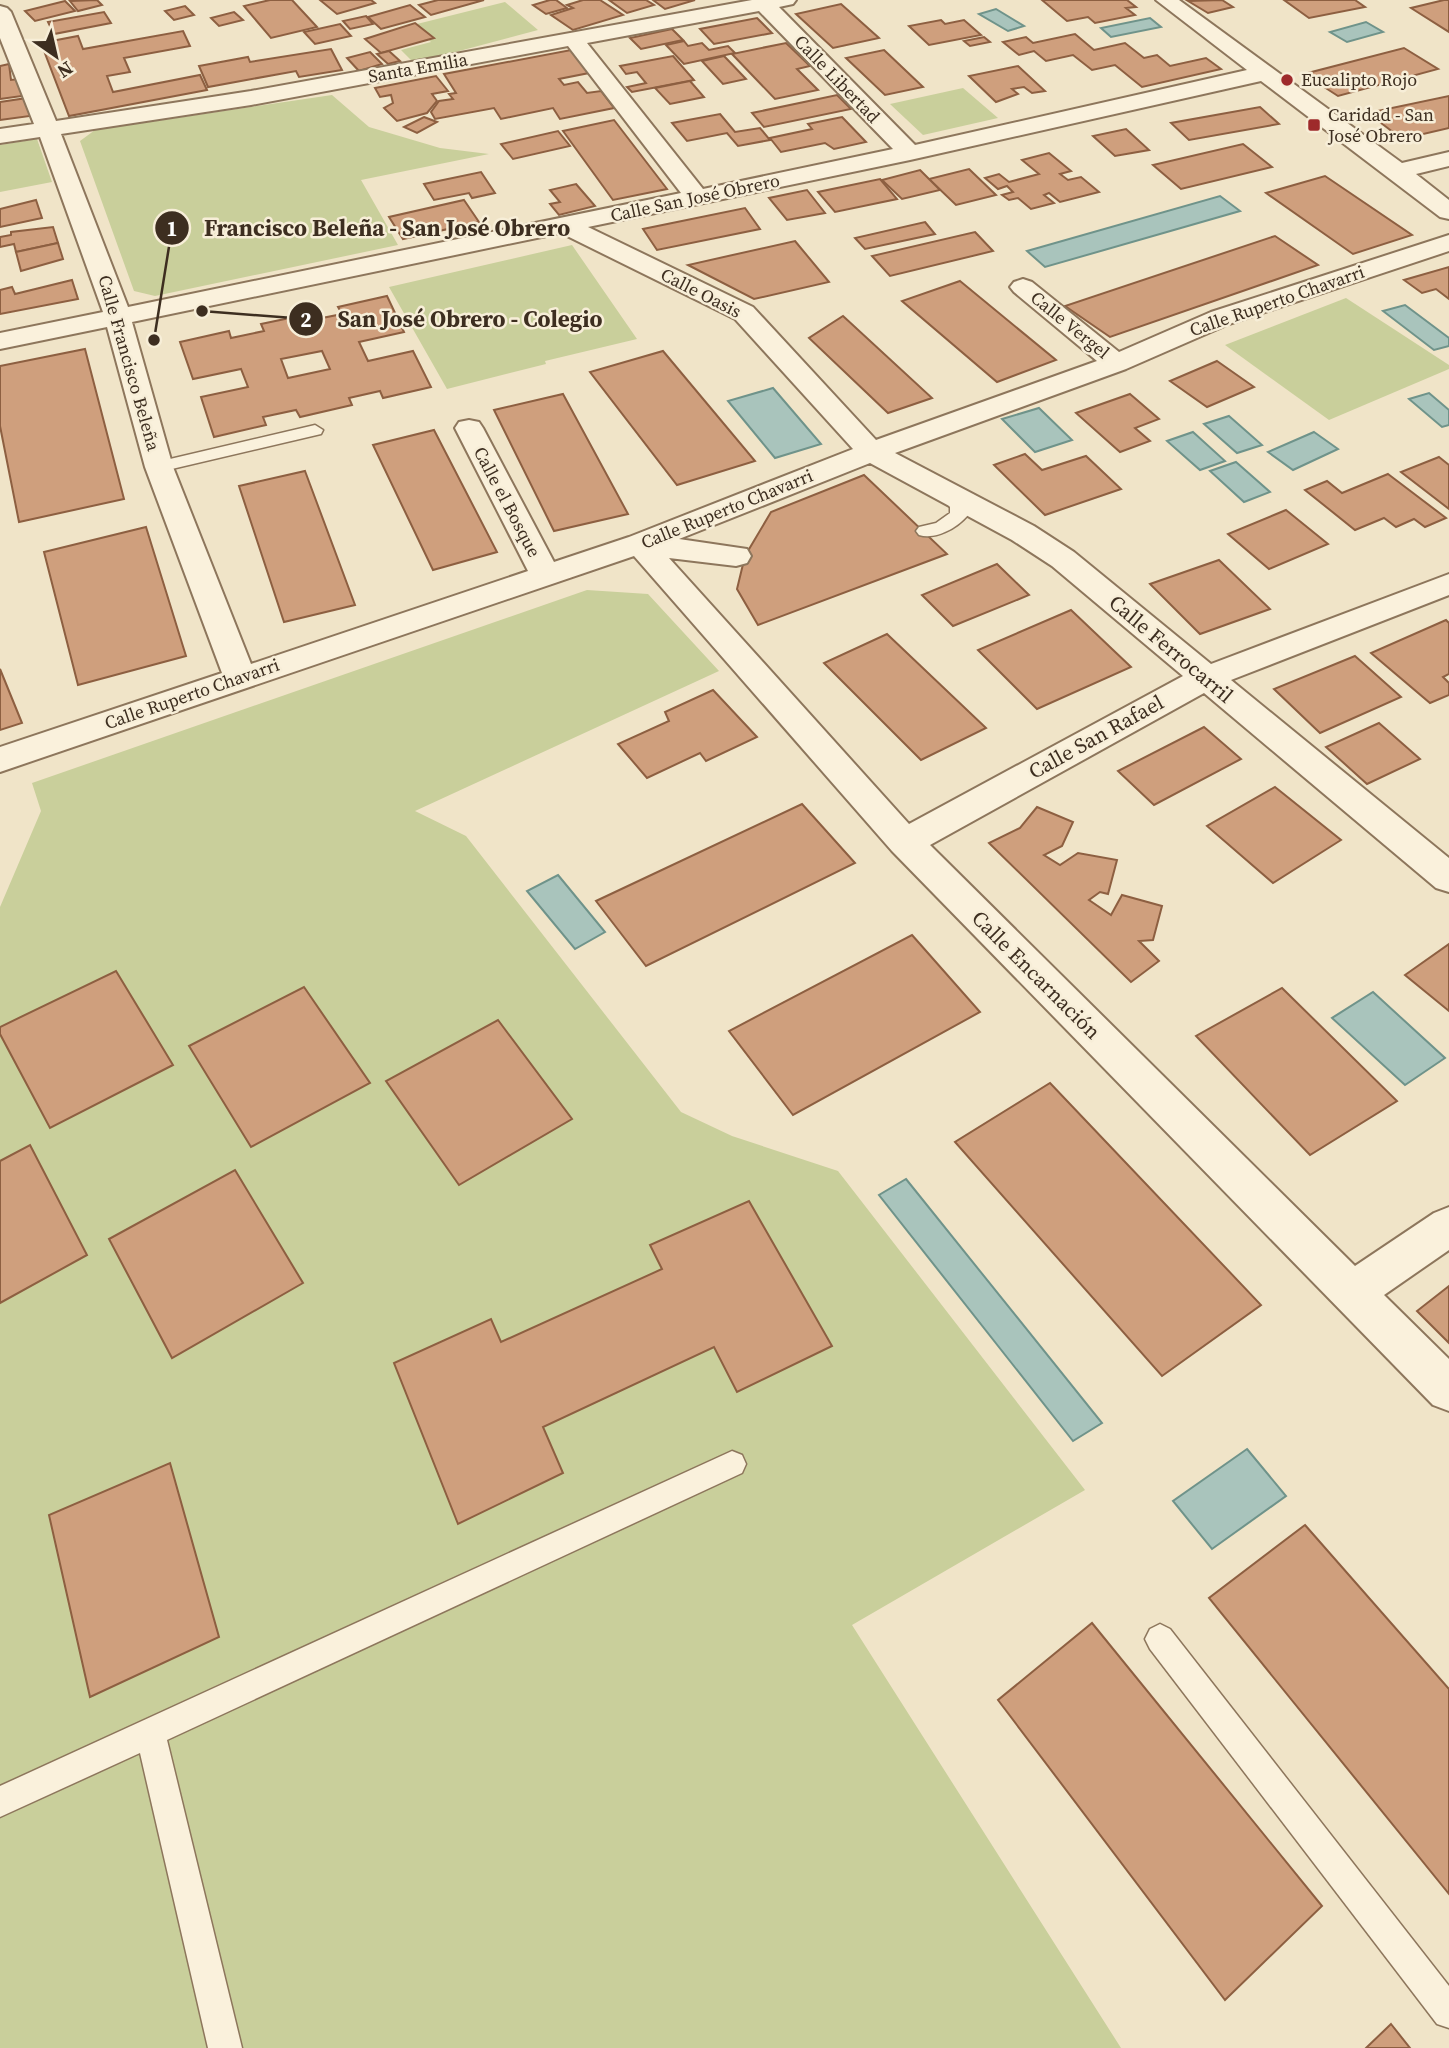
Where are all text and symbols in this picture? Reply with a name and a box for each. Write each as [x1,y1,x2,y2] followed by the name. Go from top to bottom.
[21,21,91,91] north arrow
[789,29,886,128] street label: Calle Libertad
[366,46,470,89] street label: Santa Emilia
[52,55,79,85] text: N
[1301,67,1417,92] place label: Eucalipto Rojo
[1279,72,1295,88] marker: Eucalipto Rojo
[1327,102,1434,148] place label: Caridad - San José Obrero
[1306,117,1322,133] marker: Caridad - San José Obrero
[608,167,782,228] street label: Calle San José Obrero
[155,206,584,250] callout: Francisco Beleña - San José Obrero
[204,212,570,244] text: Francisco Beleña - San José Obrero
[166,214,178,243] text: 1
[1186,259,1368,342] street label: Calle Ruperto Chavarri
[657,262,746,324] street label: Calle Oasis
[92,272,167,454] street label: Calle Francisco Beleña
[1026,285,1115,364] street label: Calle Vergel
[289,297,617,341] callout: San José Obrero - Colegio
[337,303,603,335] text: San José Obrero - Colegio
[300,305,312,334] text: 2
[468,442,547,561] street label: Calle el Bosque
[637,463,817,554] street label: Calle Ruperto Chavarri
[1103,588,1240,709] street label: Calle Ferrocarril
[101,652,283,735] street label: Calle Ruperto Chavarri
[1023,687,1168,786] street label: Calle San Rafael
[966,904,1107,1046] street label: Calle Encarnación

